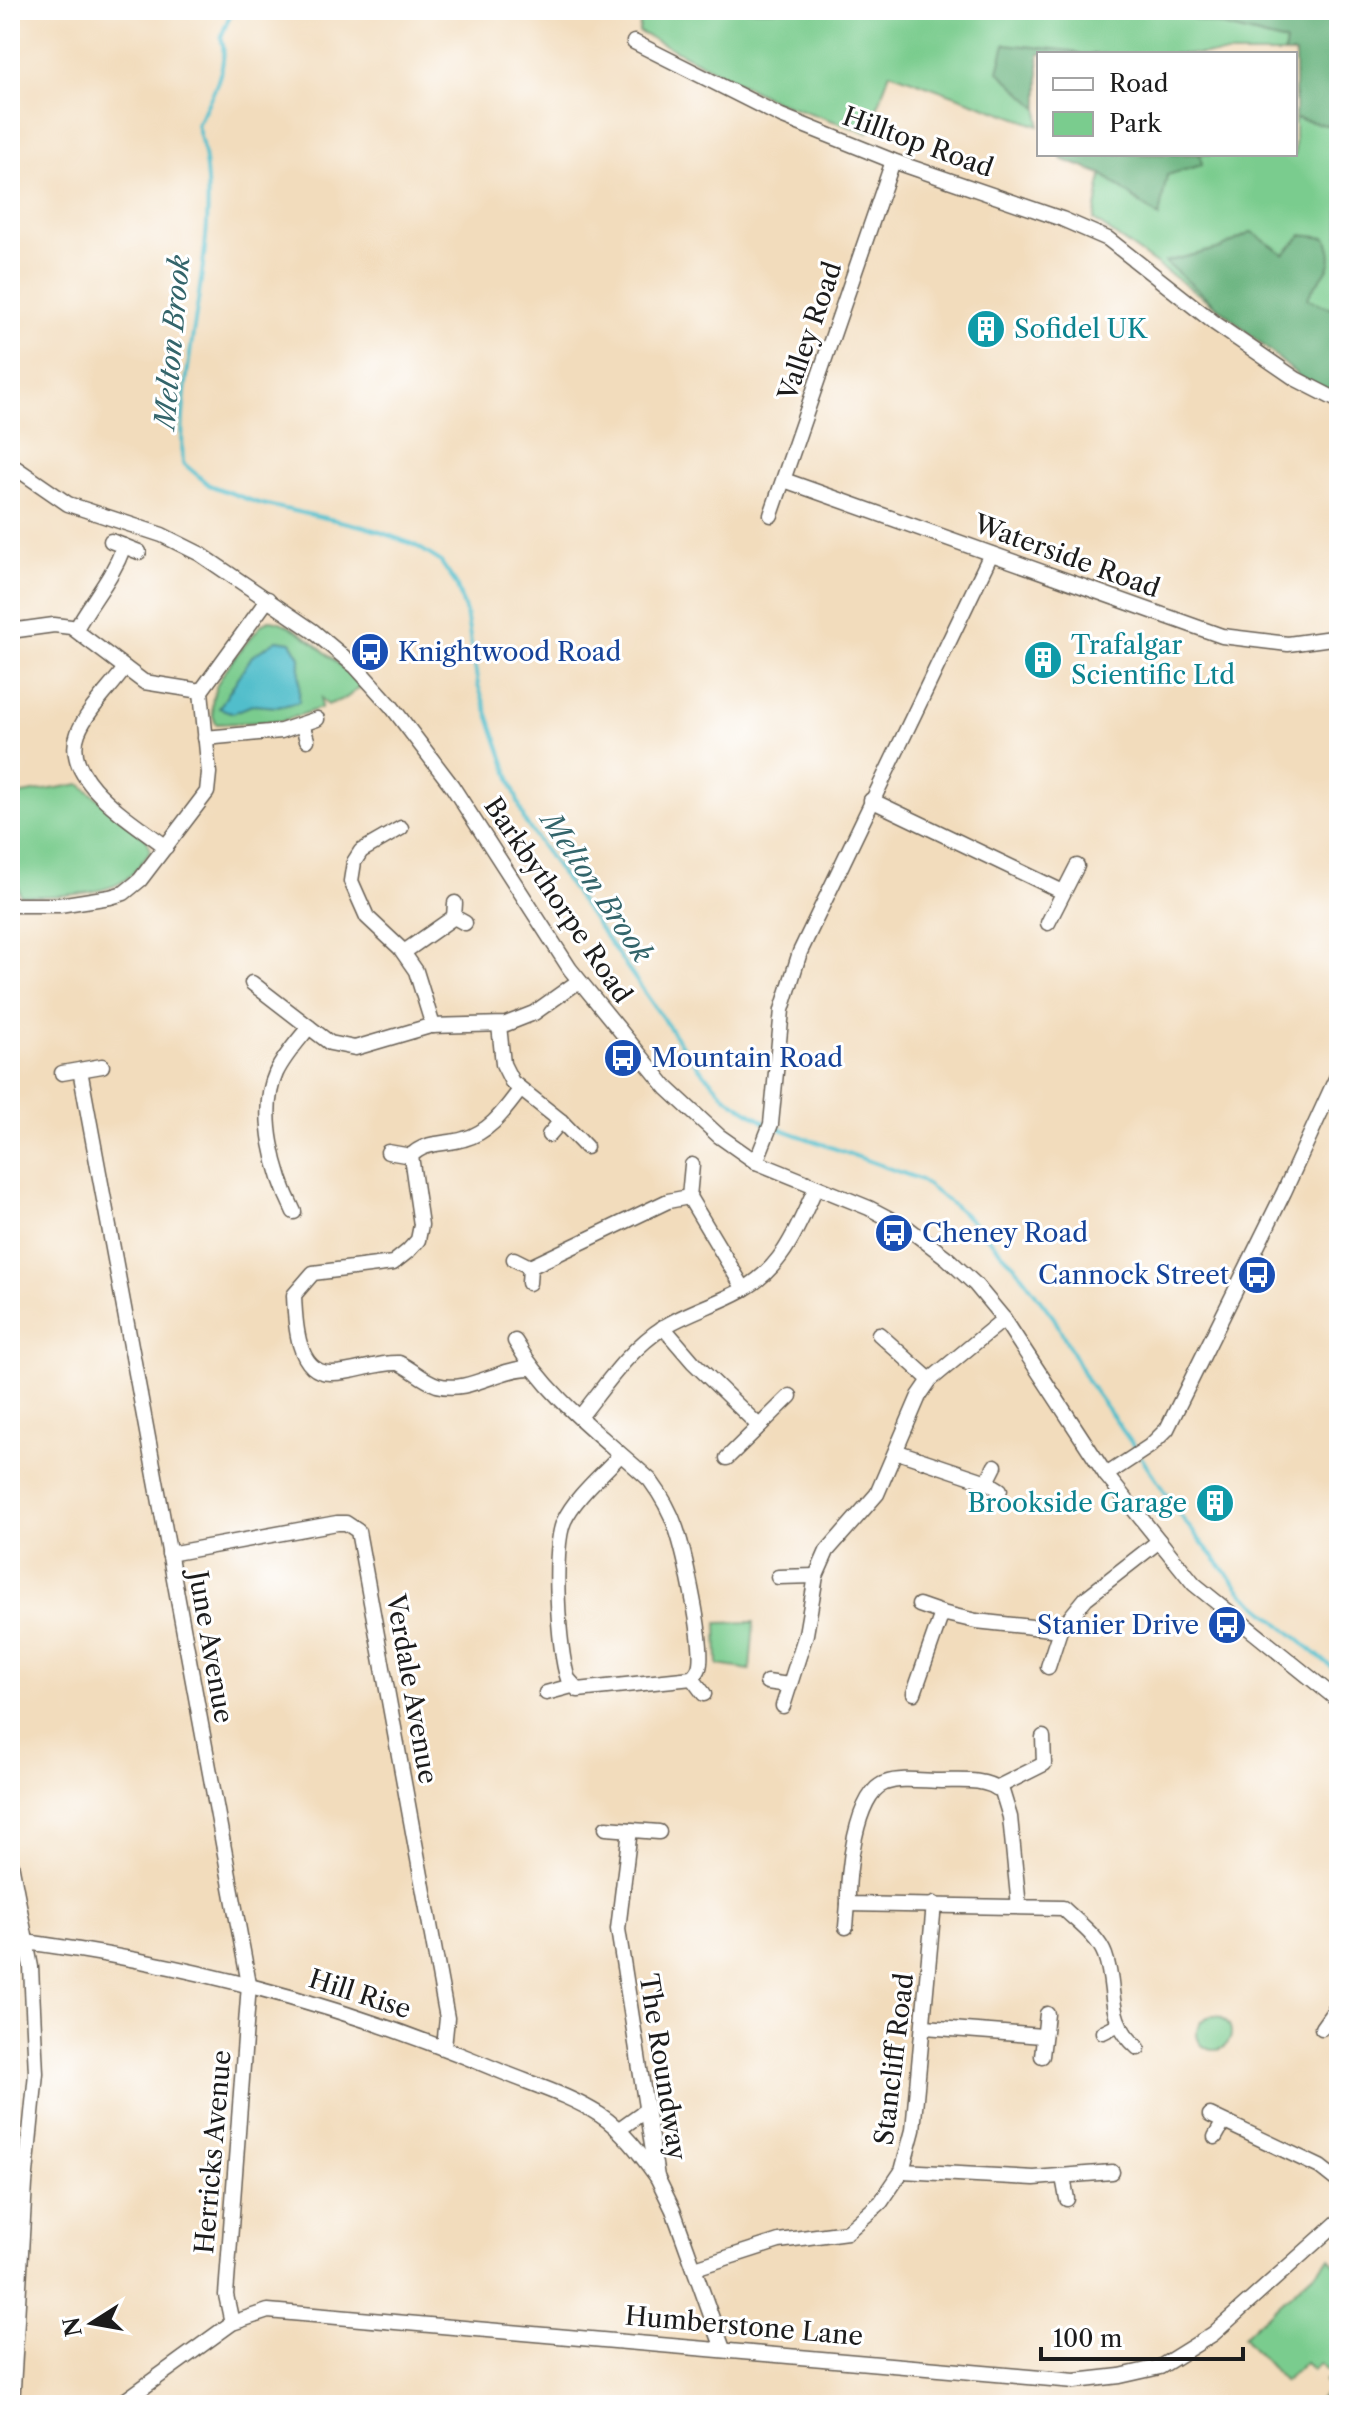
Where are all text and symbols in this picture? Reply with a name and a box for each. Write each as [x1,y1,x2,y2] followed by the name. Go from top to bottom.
[1037,52,1297,156] legend
[1109,69,1169,98] text: Road
[838,100,998,184] street label: Hilltop Road
[1109,109,1162,138] text: Park
[147,253,197,433] water label: Melton Brook
[771,257,849,405] street label: Valley Road
[965,308,1007,350] building icon: Sofidel UK
[1014,313,1148,345] place label: Sofidel UK
[969,507,1164,605] street label: Waterside Road
[1071,629,1235,691] place label: Trafalgar Scientific Ltd
[349,631,391,673] bus stop icon: Knightwood Road
[398,636,622,668] place label: Knightwood Road
[1022,639,1064,681] building icon: Trafalgar Scientific Ltd
[477,791,639,1009] street label: Barkbythorpe Road
[532,803,660,969] water label: Melton Brook
[602,1037,644,1079] bus stop icon: Mountain Road
[651,1042,843,1074] place label: Mountain Road
[873,1212,915,1254] bus stop icon: Cheney Road
[922,1217,1088,1249] place label: Cheney Road
[1236,1254,1278,1296] bus stop icon: Cannock Street
[1038,1259,1230,1291] place label: Cannock Street
[1194,1482,1236,1524] building icon: Brookside Garage
[967,1487,1187,1519] place label: Brookside Garage
[181,1564,240,1726] street label: June Avenue
[379,1591,444,1786] street label: Verdale Avenue
[1206,1604,1248,1646] bus stop icon: Stanier Drive
[1037,1609,1199,1641] place label: Stanier Drive
[305,1963,415,2025] street label: Hill Rise
[868,1971,920,2147] street label: Stancliff Road
[632,1972,694,2163] street label: The Roundway
[188,2049,238,2255] street label: Herricks Avenue
[52,2283,132,2363] north arrow
[624,2300,864,2352] street label: Humberstone Lane
[1041,2311,1243,2361] scale bar
[58,2315,88,2339] text: N
[1053,2324,1122,2353] text: 100 m

